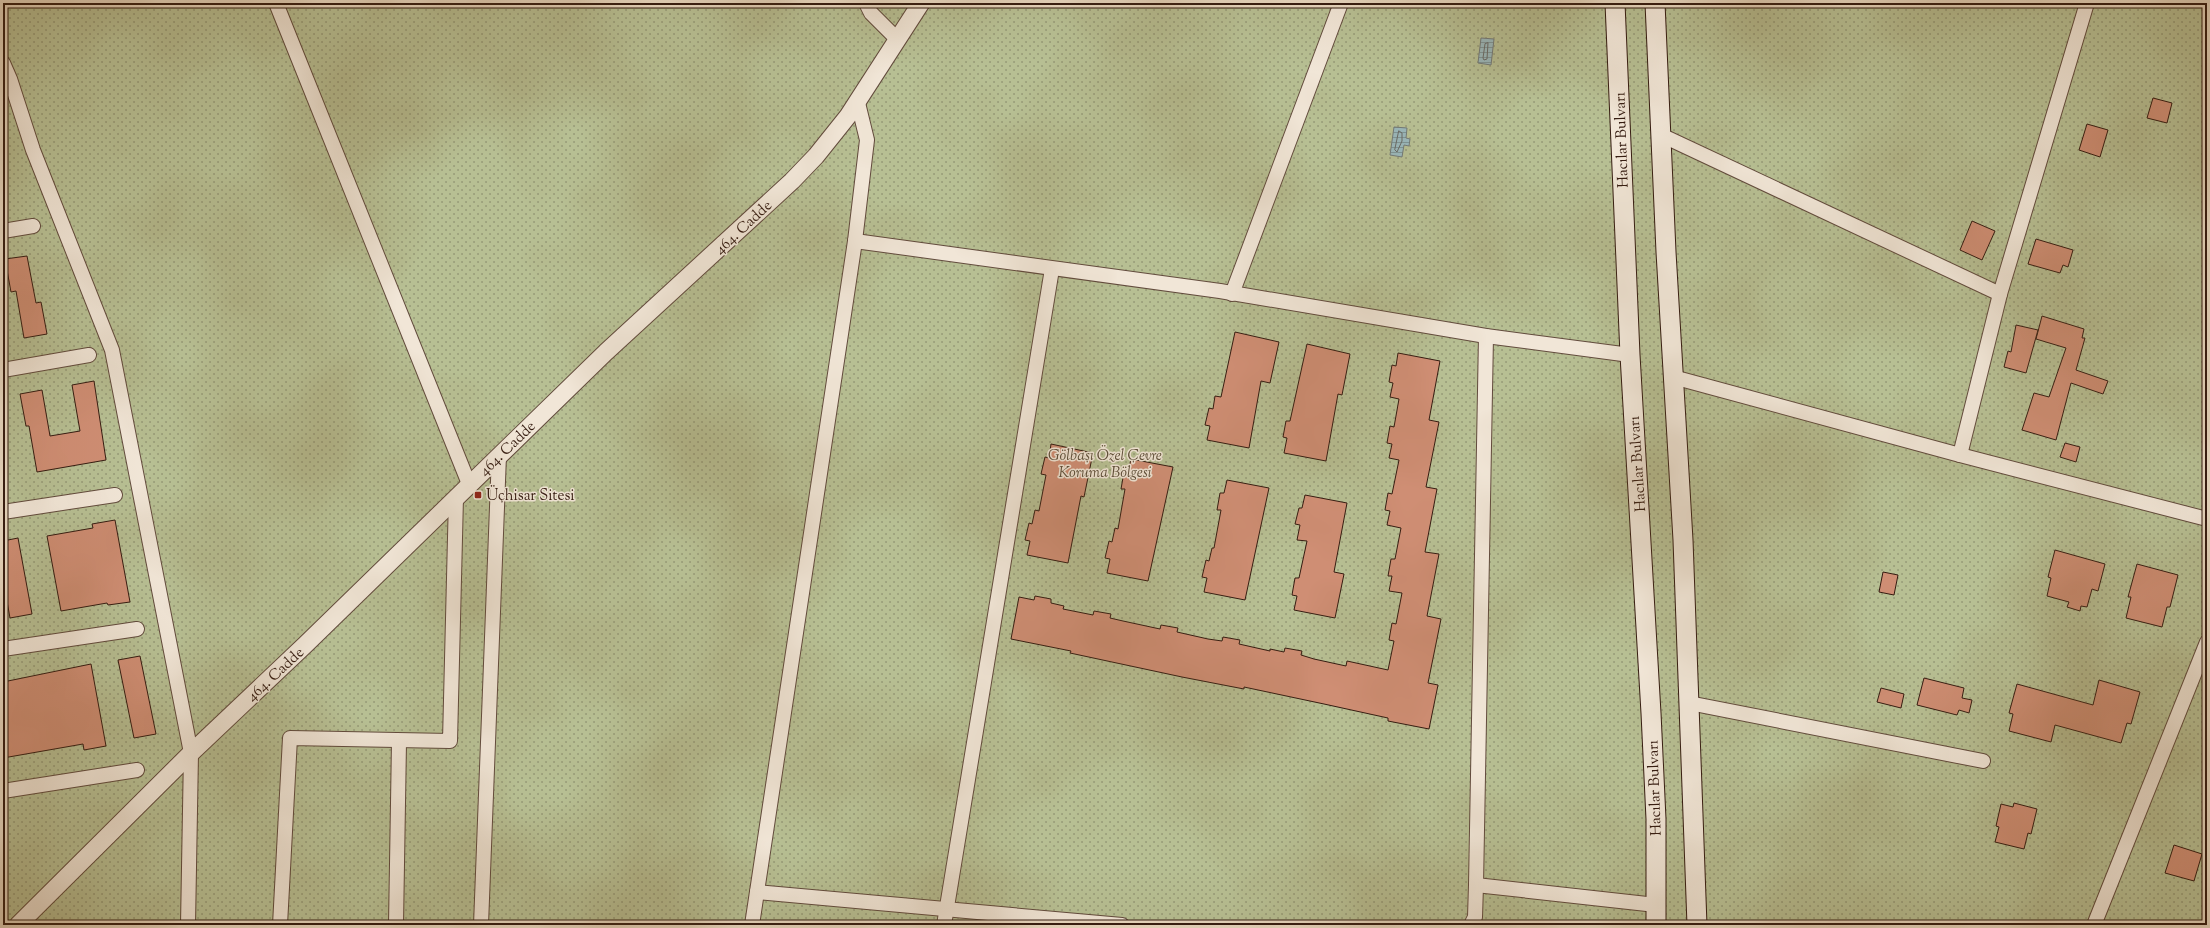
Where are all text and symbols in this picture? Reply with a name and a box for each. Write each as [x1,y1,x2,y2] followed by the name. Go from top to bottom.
[1610,92,1635,188] street label: Hacılar Bulvarı
[711,196,777,260] street label: 464. Cadde
[1625,415,1652,512] street label: Hacılar Bulvarı
[475,417,541,481] street label: 464. Cadde
[1048,445,1162,484] park label: Gölbaşı Özel Çevre Koruma Bölgesi
[486,485,575,507] place label: Üçhisar Sitesi
[473,490,483,500] marker: Üçhisar Sitesi
[243,643,309,707] street label: 464. Cadde
[1643,740,1668,836] street label: Hacılar Bulvarı

